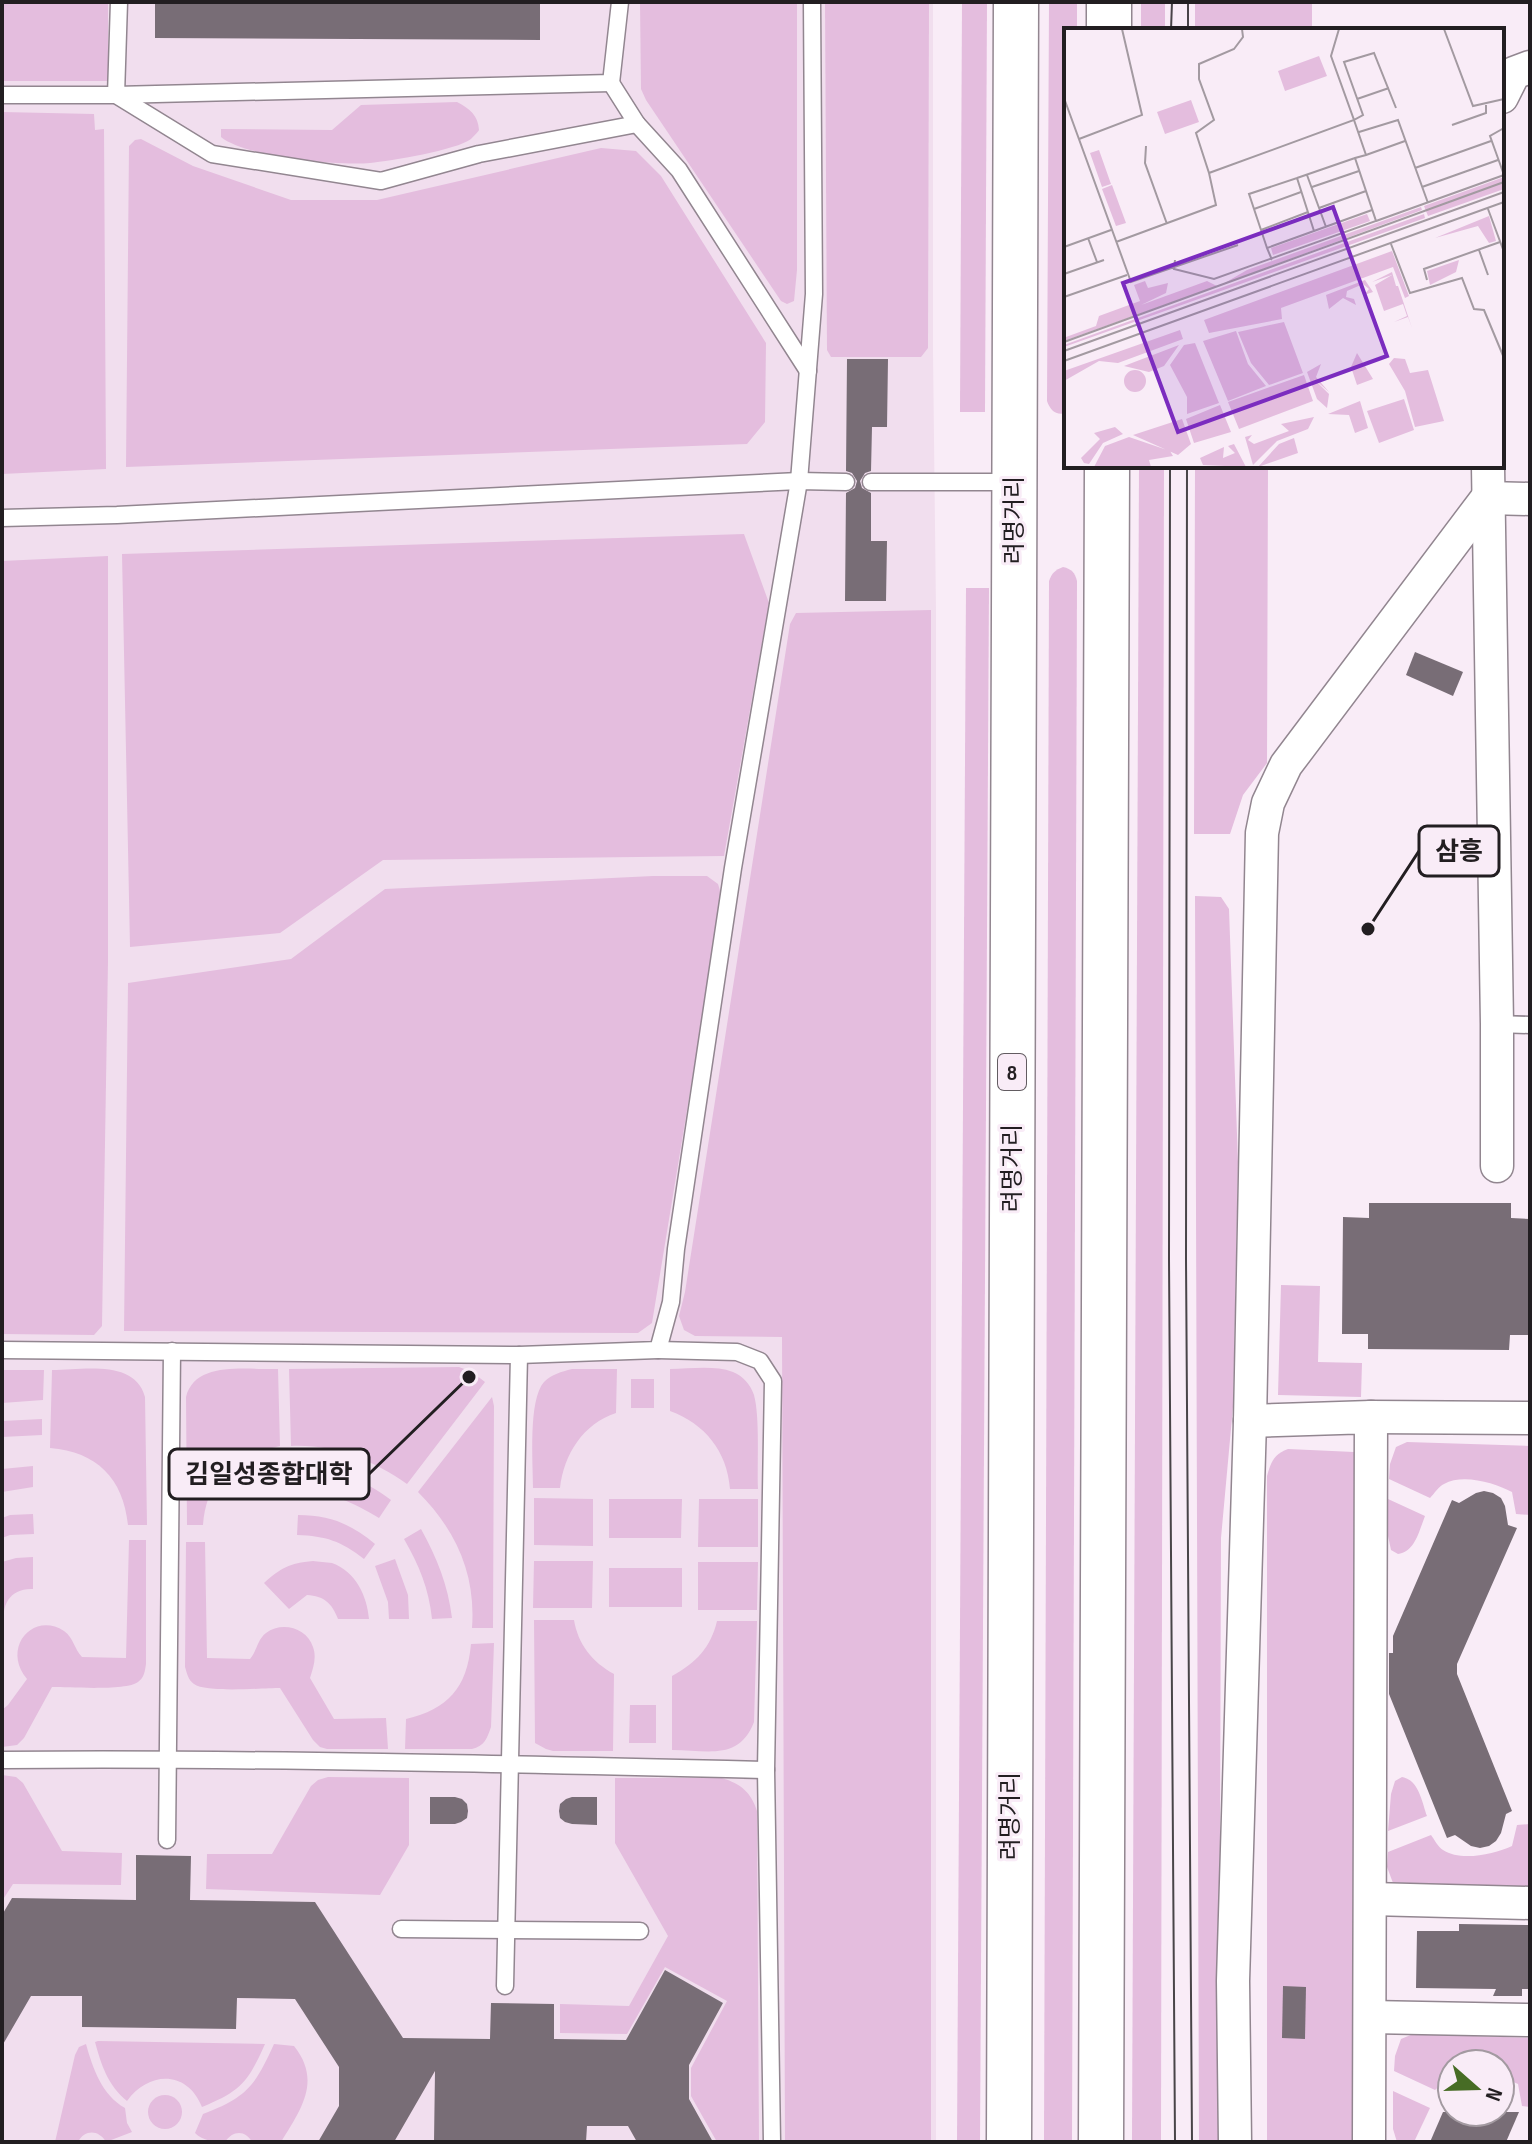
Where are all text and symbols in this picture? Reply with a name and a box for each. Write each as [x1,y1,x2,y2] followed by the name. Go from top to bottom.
[1064,28,1504,468] inset map
[1000,476,1029,564] street label: 려명거리
[1419,826,1499,876] callout: 삼흥
[1435,837,1483,868] text: 삼흥
[998,1054,1026,1090] road number: 8
[998,1124,1027,1212] street label: 려명거리
[169,1449,369,1499] callout: 김일성종합대학
[185,1460,353,1491] text: 김일성종합대학
[996,1772,1025,1860] street label: 려명거리
[1436,2048,1516,2128] north arrow
[1479,2084,1508,2104] text: N

